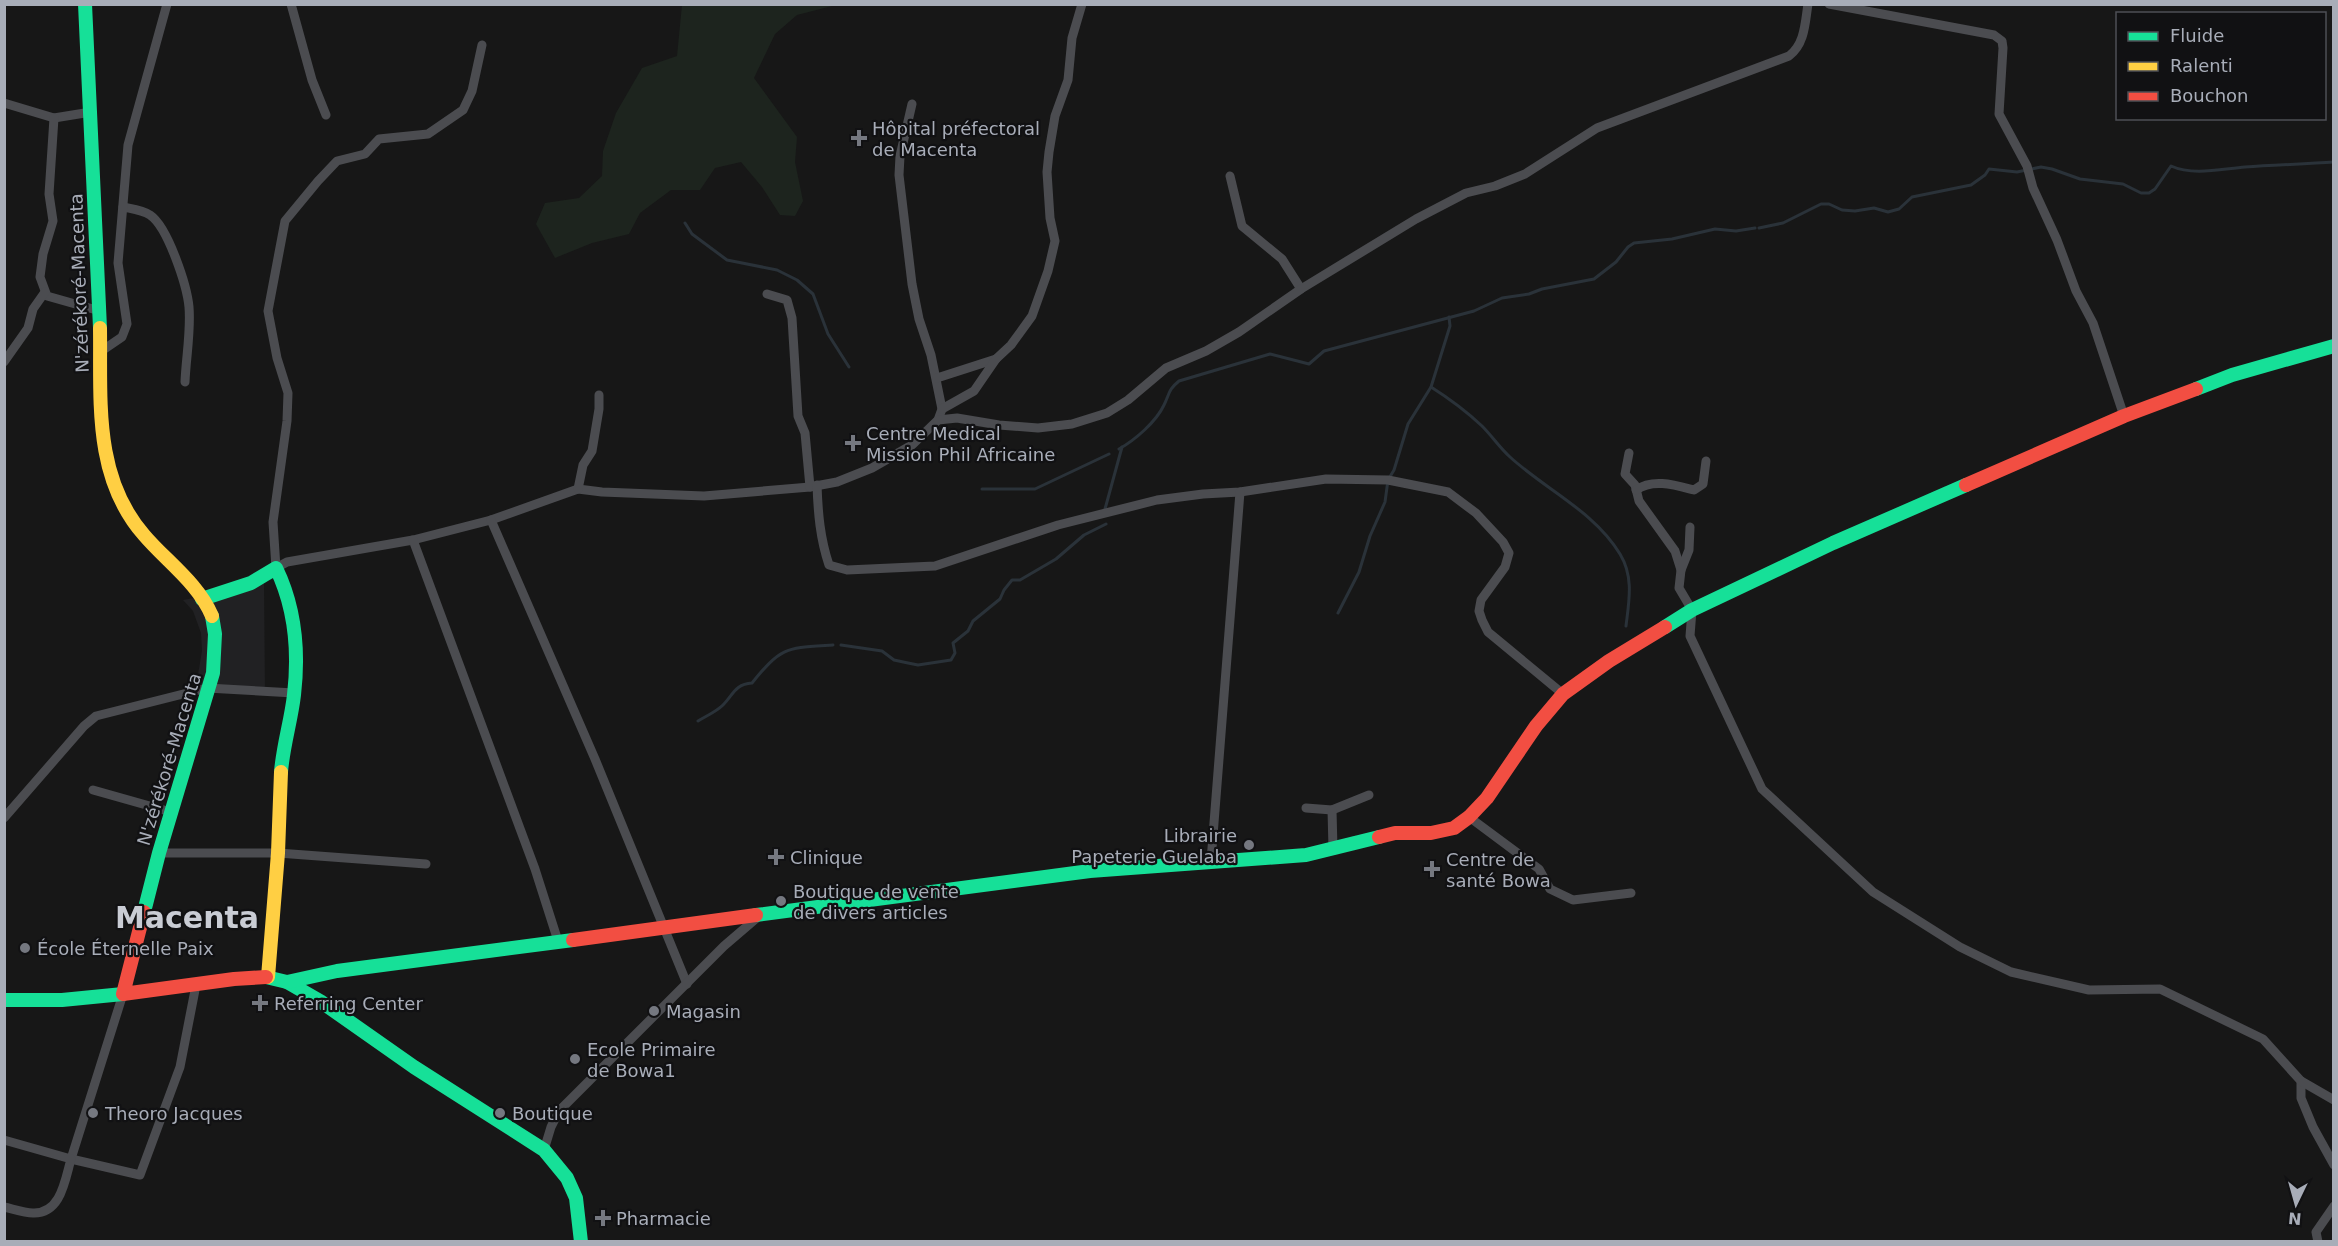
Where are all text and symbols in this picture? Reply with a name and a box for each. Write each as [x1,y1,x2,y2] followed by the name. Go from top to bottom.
[2116,12,2326,120] legend
[2170,25,2224,46] text: Fluide
[2170,55,2233,76] text: Ralenti
[2170,85,2249,106] text: Bouchon
[872,118,1040,160] place label: Hôpital préfectoral de Macenta
[850,129,868,147] marker: Hôpital préfectoral de Macenta
[65,193,93,373] street label: N'zérékoré-Macenta
[866,423,1055,465] place label: Centre Medical Mission Phil Africaine
[844,434,862,452] marker: Centre Medical Mission Phil Africaine
[133,670,205,848] street label: N'zérékoré-Macenta
[1071,825,1237,867] place label: Librairie Papeterie Guelaba
[1242,838,1256,852] marker: Librairie Papeterie Guelaba
[790,847,863,868] place label: Clinique
[767,848,785,866] marker: Clinique
[1446,849,1551,891] place label: Centre de santé Bowa
[1423,860,1441,878] marker: Centre de santé Bowa
[793,881,959,923] place label: Boutique de vente de divers articles
[774,894,788,908] marker: Boutique de vente de divers articles
[115,900,259,935] district label: Macenta
[37,938,214,959] place label: École Éternelle Paix
[18,941,32,955] marker: École Éternelle Paix
[274,993,423,1014] place label: Referring Center
[251,994,269,1012] marker: Referring Center
[666,1001,741,1022] place label: Magasin
[647,1004,661,1018] marker: Magasin
[587,1039,716,1081] place label: Ecole Primaire de Bowa1
[568,1052,582,1066] marker: Ecole Primaire de Bowa1
[104,1103,243,1124] place label: Theoro Jacques
[512,1103,593,1124] place label: Boutique
[86,1106,100,1120] marker: Theoro Jacques
[493,1106,507,1120] marker: Boutique
[2266,1174,2326,1234] north arrow
[616,1208,711,1229] place label: Pharmacie
[2287,1208,2302,1228] text: N
[594,1209,612,1227] marker: Pharmacie

